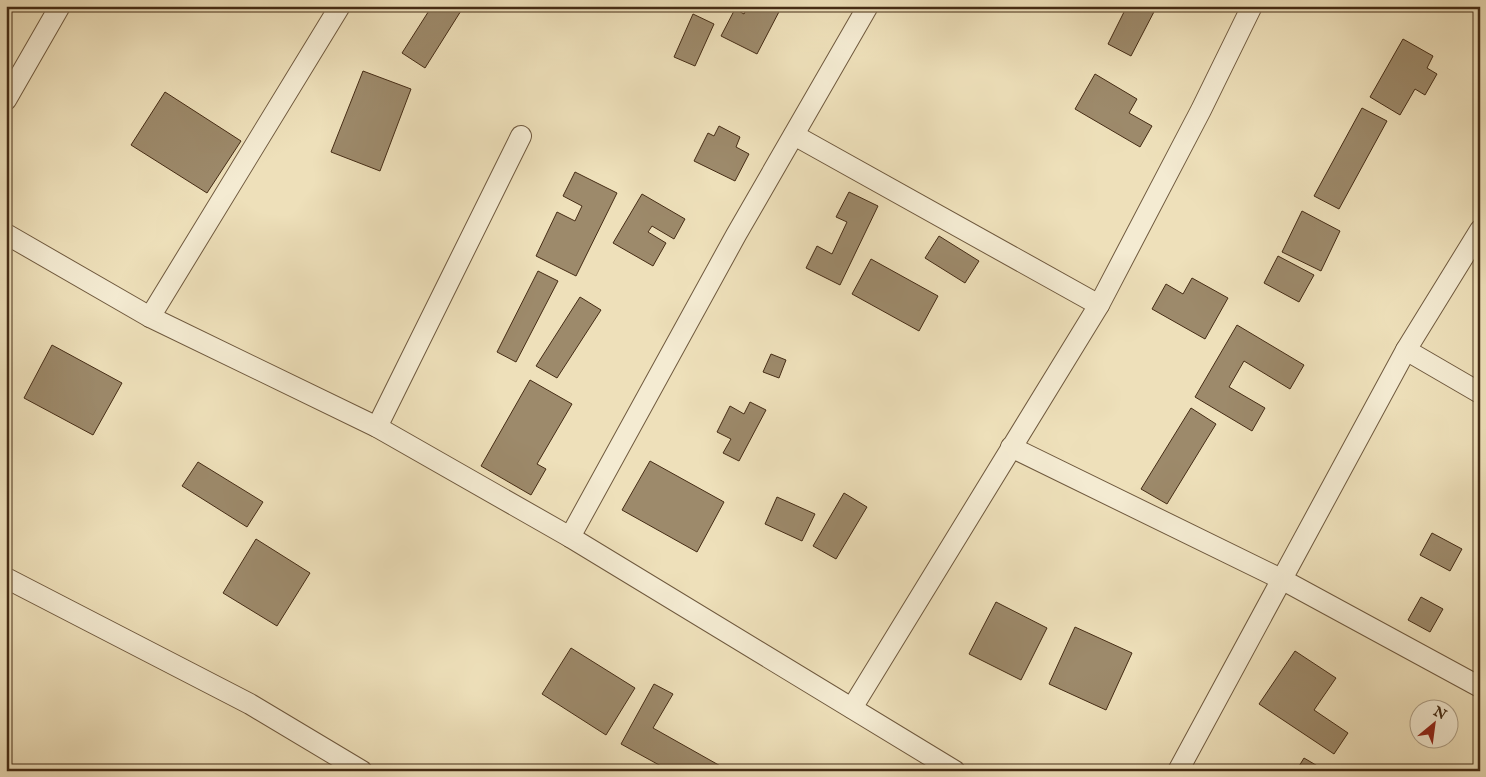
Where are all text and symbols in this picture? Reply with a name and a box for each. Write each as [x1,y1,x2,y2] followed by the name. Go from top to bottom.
[1408,700,1458,750] north arrow
[1429,702,1449,724] text: N

